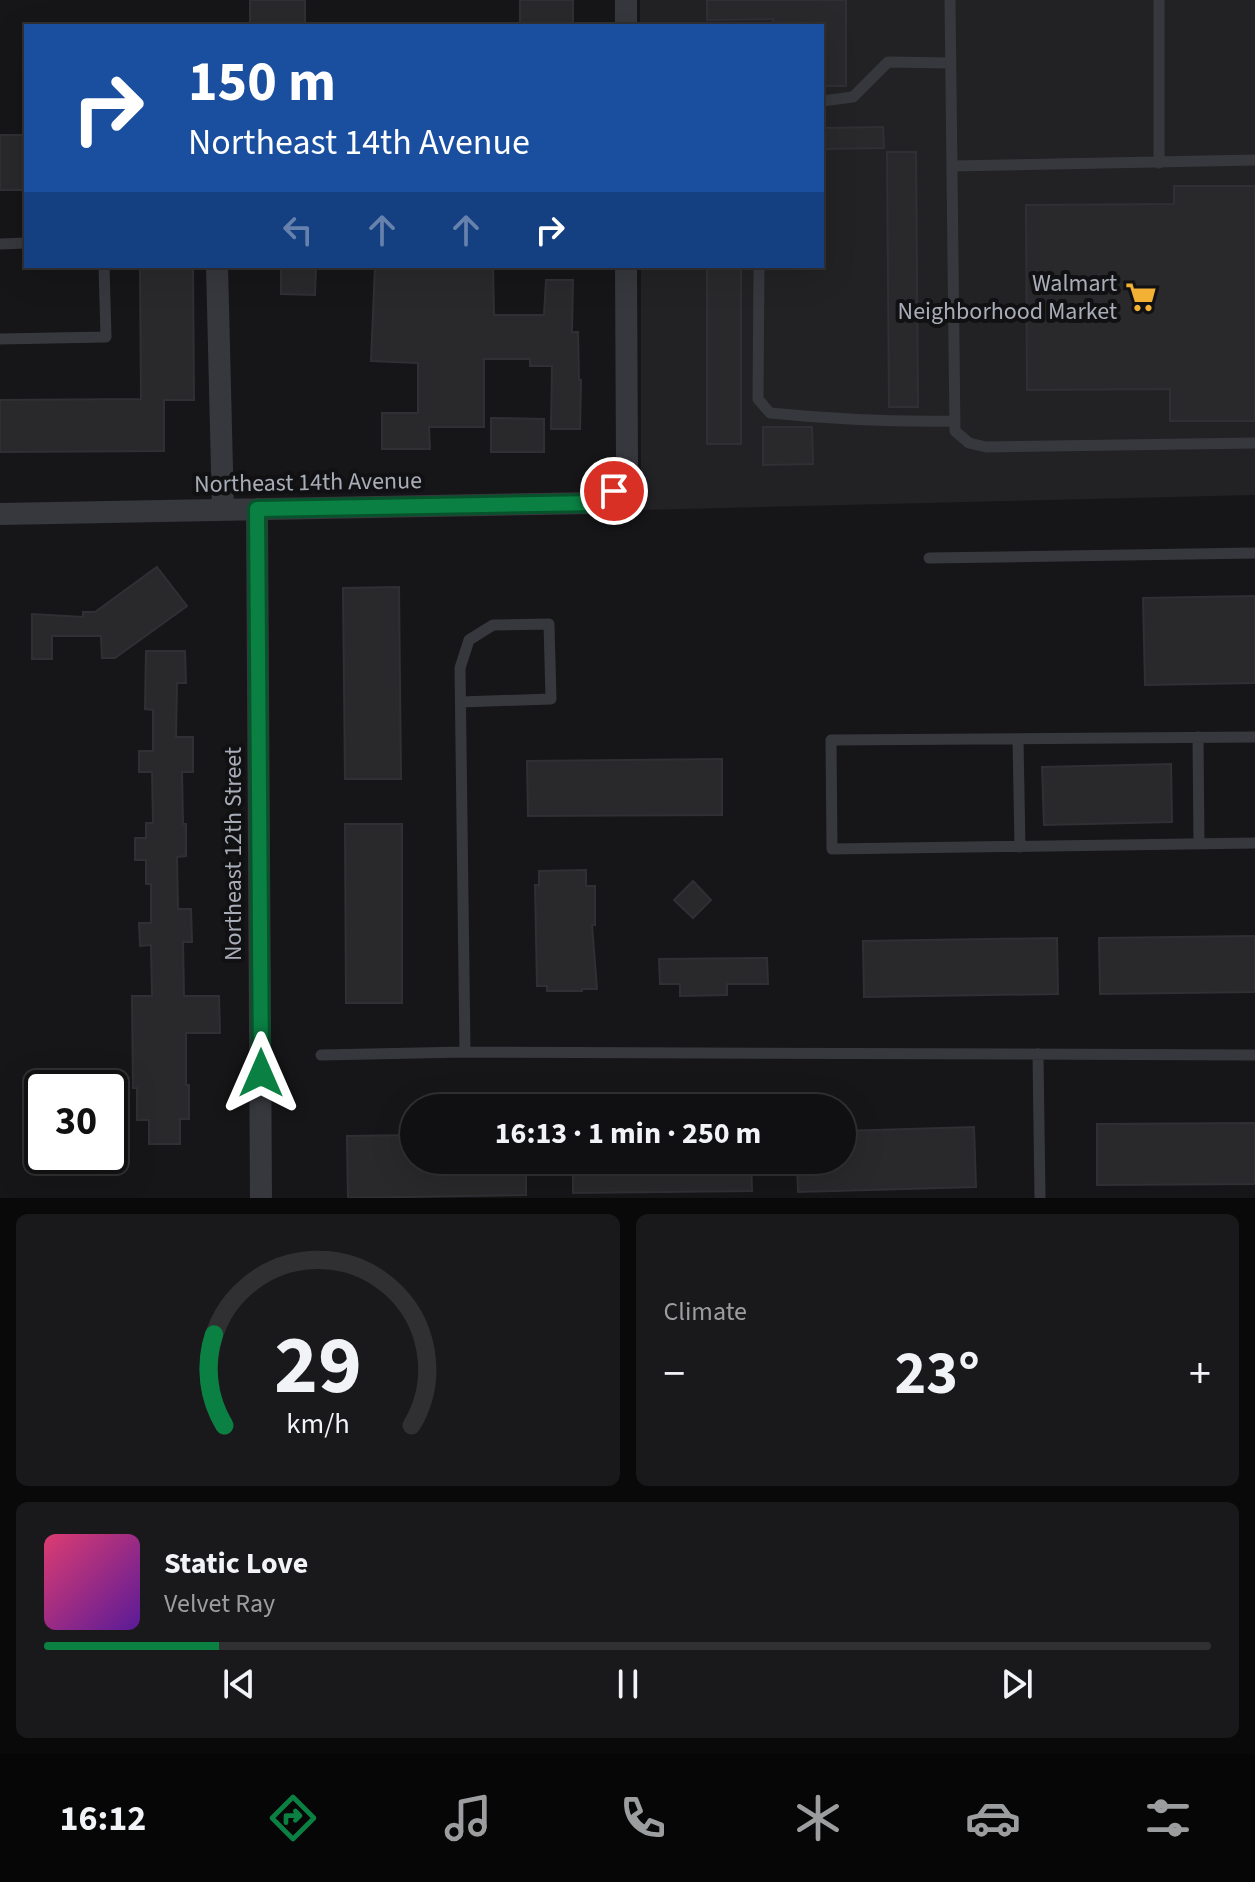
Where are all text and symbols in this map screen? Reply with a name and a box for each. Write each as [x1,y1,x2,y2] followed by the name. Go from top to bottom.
[188,43,336,122] text: 150 m
[56,56,160,160] icon: right
[188,117,530,168] text: Northeast 14th Avenue
[276,208,320,252] icon: left
[360,208,404,252] icon: ahead
[444,208,488,252] icon: ahead
[528,208,572,252] icon: right
[898,266,1117,329] place label: Walmart Neighborhood Market
[1124,280,1158,314] supermarket icon: Walmart Neighborhood Market
[580,457,648,525] pin
[194,463,422,502] street label: Northeast 14th Avenue
[592,469,636,513] icon: arrive
[216,747,251,961] street label: Northeast 12th Street
[219,1031,303,1115] position arrow
[24,1070,128,1174] speed limit sign: 30
[495,1112,761,1155] text: 16:13 · 1 min · 250 m
[664,1293,747,1330] text: Climate
[274,1307,362,1425] text: 29
[895,1332,980,1417] text: 23°
[664,1343,685,1406] text: −
[1189,1343,1211,1406] text: +
[286,1404,349,1444] text: km/h
[164,1542,308,1585] text: Static Love
[164,1585,275,1622] text: Velvet Ray
[217,1662,261,1706] icon: previous
[606,1662,650,1706] icon: pause
[995,1662,1039,1706] icon: next
[265,1790,321,1846] icon: directions
[440,1790,496,1846] icon: music
[615,1790,671,1846] icon: phone
[790,1790,846,1846] icon: climate
[965,1790,1021,1846] icon: car
[1140,1790,1196,1846] icon: filters
[59,1793,146,1844] text: 16:12

